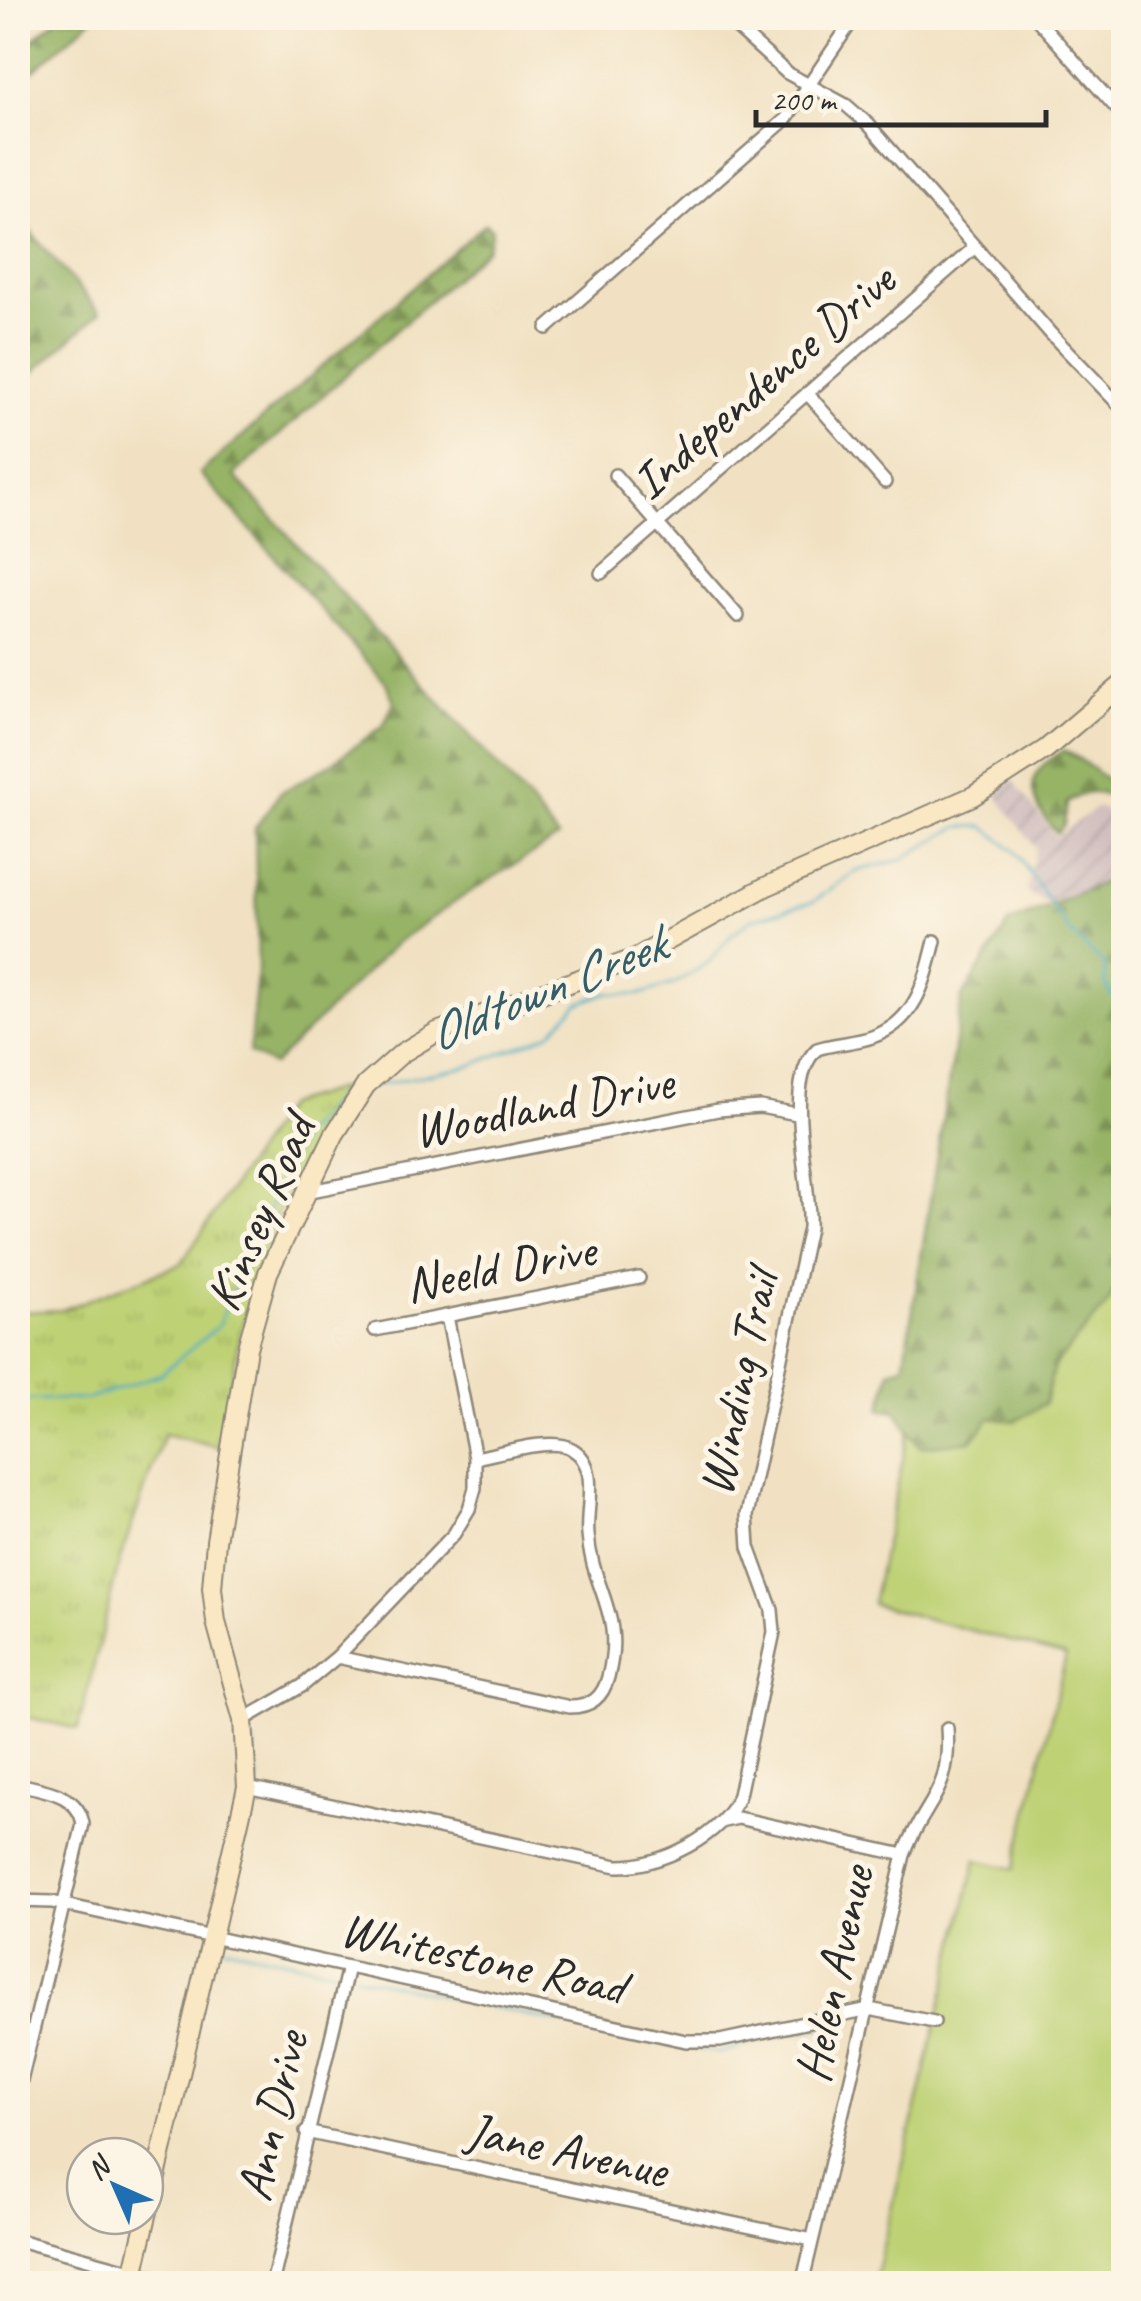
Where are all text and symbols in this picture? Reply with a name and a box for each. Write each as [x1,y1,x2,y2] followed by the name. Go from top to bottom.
[756,65,1046,127] scale bar
[771,81,838,119] text: 200 m
[618,247,910,513] street label: Independence Drive
[418,908,683,1066] water label: Oldtown Creek
[408,1049,681,1162] street label: Woodland Drive
[191,1099,332,1320] street label: Kinsey Road
[400,1217,604,1316] street label: Neeld Drive
[684,1257,794,1501] street label: Winding Trail
[780,1858,888,2088] street label: Helen Avenue
[335,1897,637,2020] street label: Whitestone Road
[222,2023,323,2207] street label: Ann Drive
[459,2098,675,2202] street label: Jane Avenue
[65,2136,165,2236] north arrow
[79,2147,119,2187] text: N

